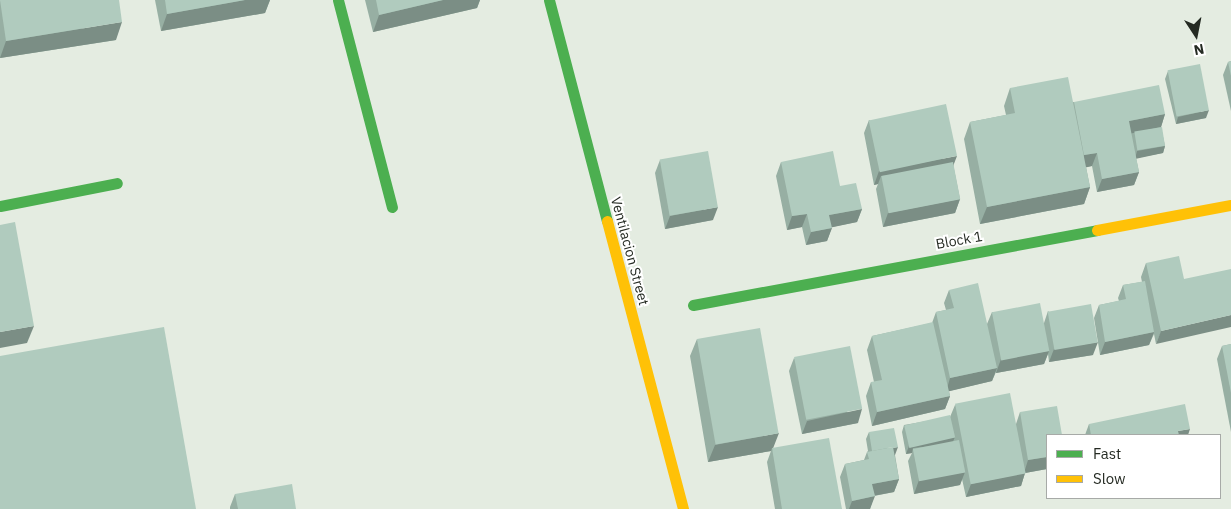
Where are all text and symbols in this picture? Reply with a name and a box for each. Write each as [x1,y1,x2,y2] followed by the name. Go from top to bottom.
[1171,10,1221,60] north arrow
[1192,40,1206,60] text: N
[607,195,653,307] street label: Ventilacion Street
[934,228,984,252] street label: Block 1
[1046,434,1221,499] legend
[1093,444,1121,463] text: Fast
[1093,469,1126,488] text: Slow

